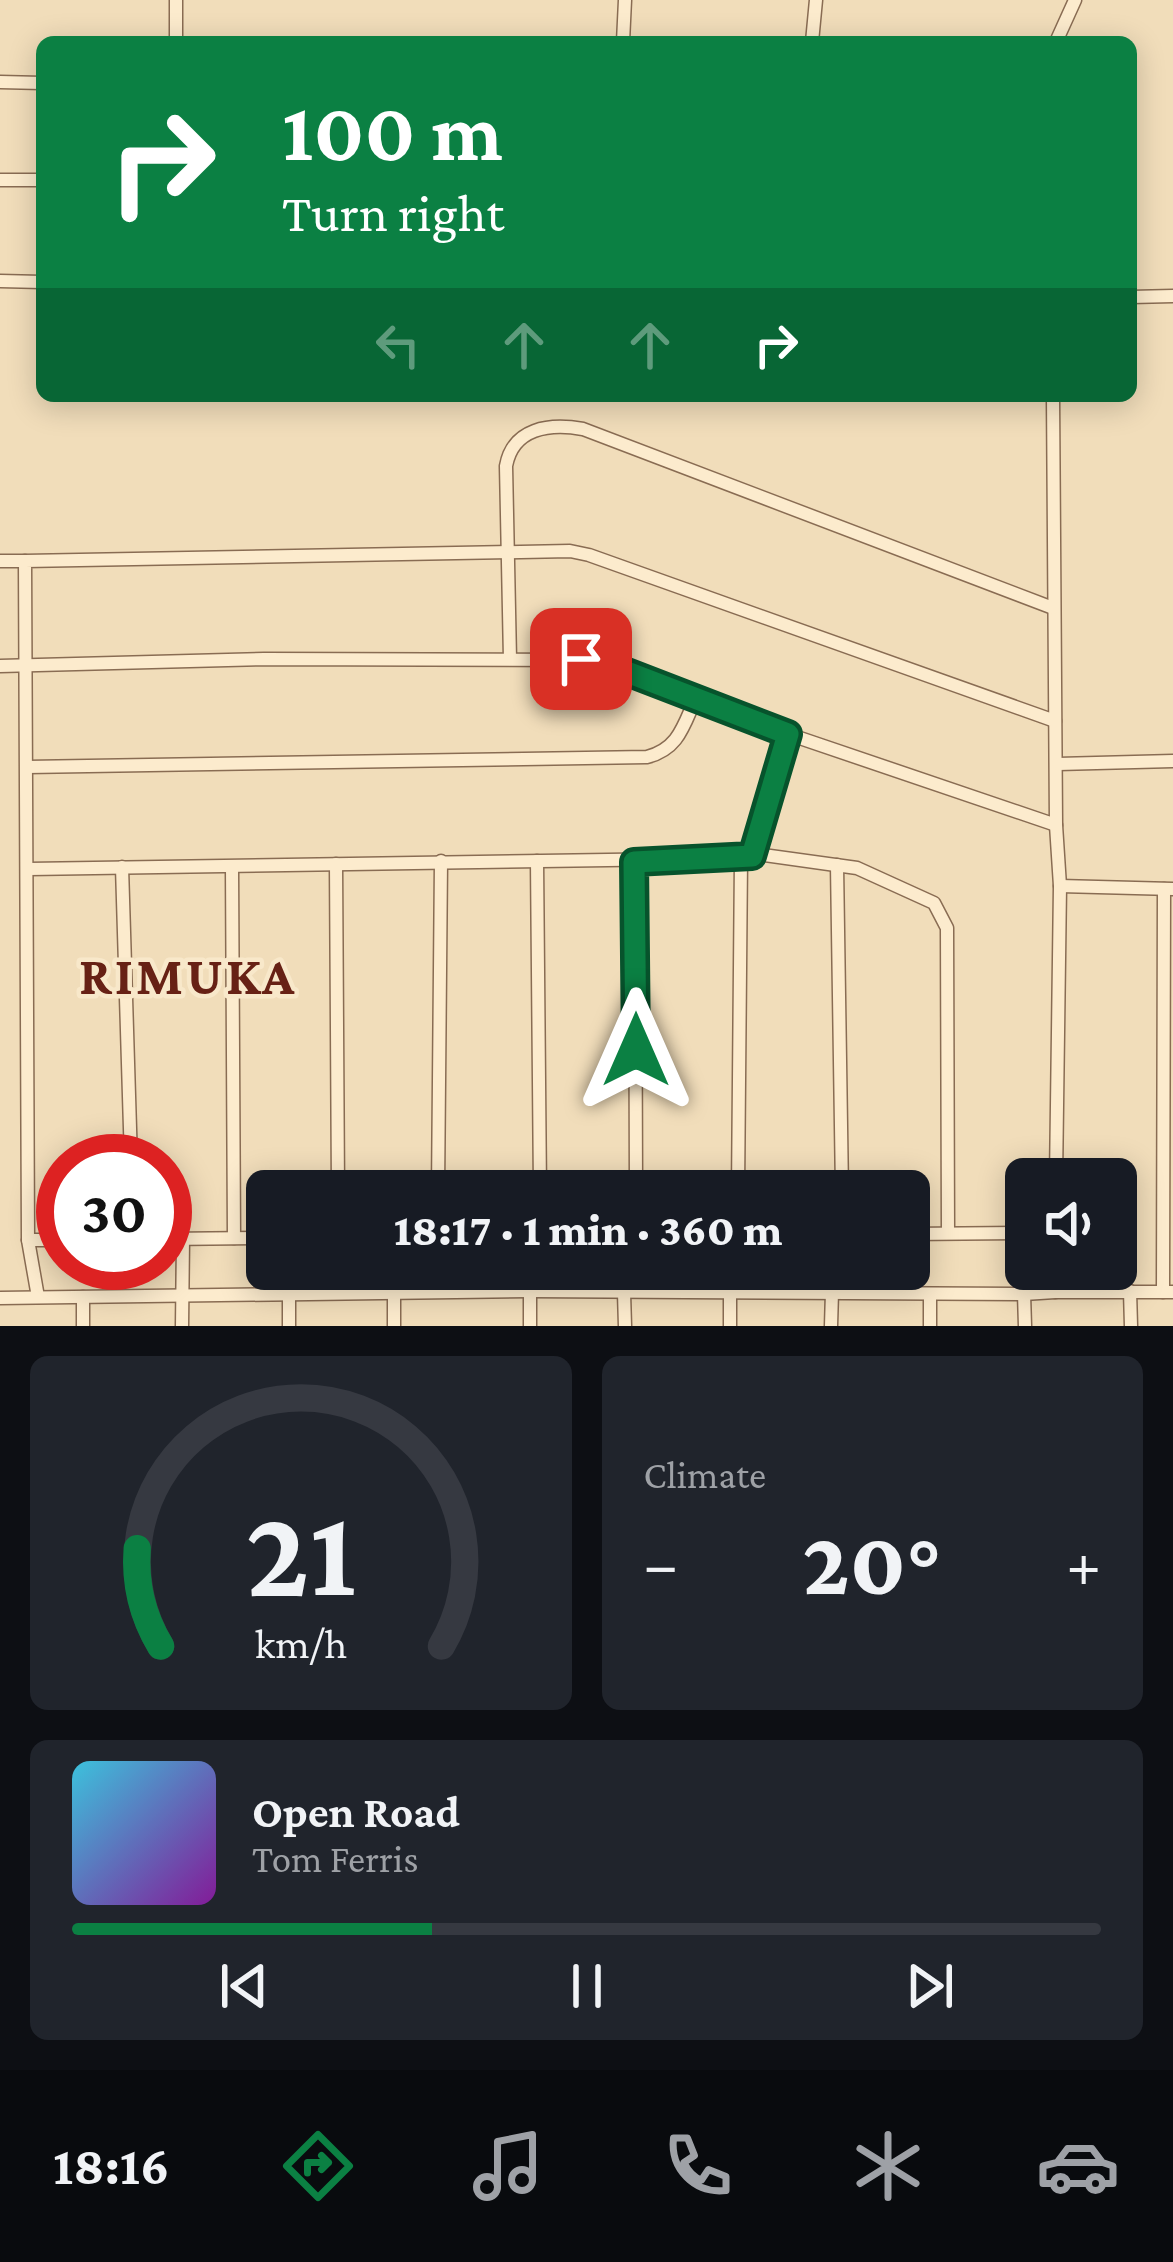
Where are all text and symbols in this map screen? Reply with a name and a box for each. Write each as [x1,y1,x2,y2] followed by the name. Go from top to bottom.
[84,84,240,240] icon: right
[282,85,503,178] text: 100 m
[282,183,504,243] text: Turn right
[365,312,431,378] icon: left
[491,312,557,378] icon: ahead
[617,312,683,378] icon: ahead
[743,312,809,378] icon: right
[530,608,632,710] pin
[548,626,614,692] icon: arrive
[79,946,297,1006] district label: RIMUKA
[573,987,699,1113] position arrow
[36,1134,192,1290] speed limit sign: 30
[1005,1158,1137,1290] map controls
[1005,1158,1137,1290] button: sound
[394,1205,782,1255] text: 18:17 · 1 min · 360 m
[644,1453,766,1496] text: Climate
[246,1483,356,1622] text: 21
[802,1513,942,1613] text: 20°
[644,1527,678,1600] text: −
[1066,1527,1101,1600] text: +
[255,1620,347,1667] text: km/h
[252,1787,460,1837] text: Open Road
[252,1837,418,1880] text: Tom Ferris
[211,1953,277,2019] icon: previous
[554,1953,620,2019] icon: pause
[897,1953,963,2019] icon: next
[276,2124,360,2208] icon: directions
[466,2124,550,2208] icon: music
[656,2124,740,2208] icon: phone
[846,2124,930,2208] icon: climate
[1036,2124,1120,2208] icon: car
[53,2136,169,2196] text: 18:16

